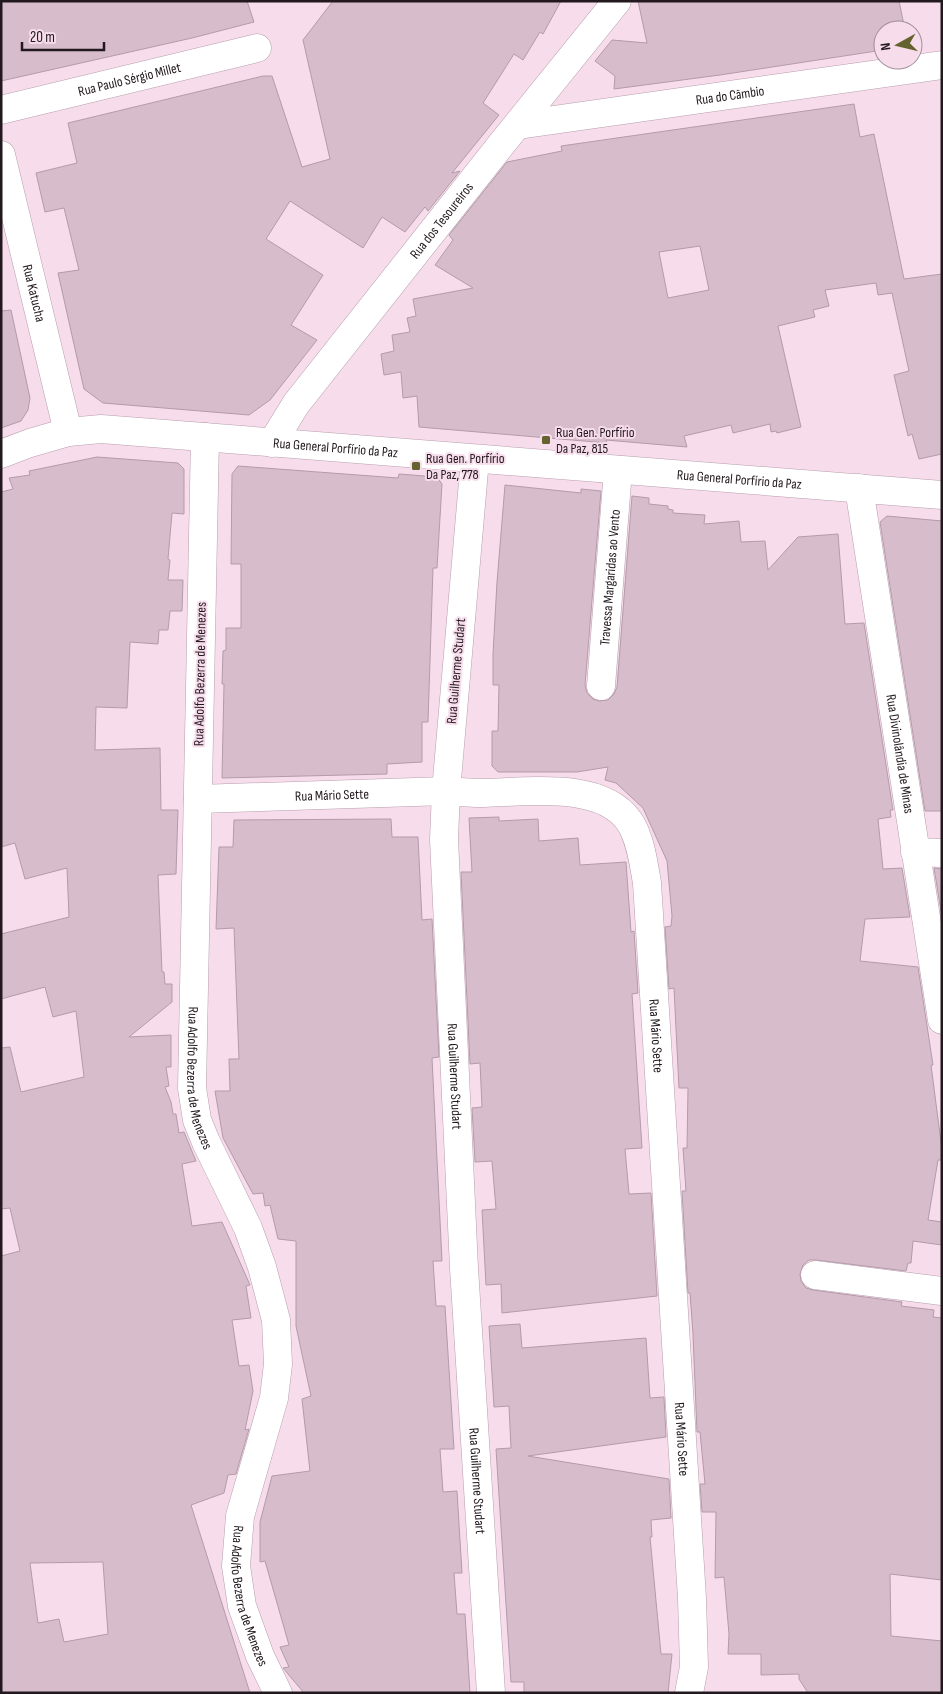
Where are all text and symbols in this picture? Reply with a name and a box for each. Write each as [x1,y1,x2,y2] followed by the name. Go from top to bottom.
[22,20,105,52] scale bar
[873,20,923,70] north arrow
[30,28,55,47] text: 20 m
[877,42,895,52] text: N
[76,58,182,100] street label: Rua Paulo Sérgio Millet
[695,82,765,108] street label: Rua do Câmbio
[406,179,477,262] street label: Rua dos Tesoureiros
[19,262,50,324] street label: Rua Katucha
[556,424,635,457] place label: Rua Gen. Porfírio Da Paz, 815
[272,434,399,461] street label: Rua General Porfírio da Paz
[540,434,552,446] marker: Rua Gen. Porfírio Da Paz, 815
[426,450,505,483] place label: Rua Gen. Porfírio Da Paz, 778
[410,460,422,472] marker: Rua Gen. Porfírio Da Paz, 778
[676,466,802,492] street label: Rua General Porfírio da Paz
[596,508,623,646] street label: Travessa Margaridas ao Vento
[190,602,210,746] street label: Rua Adolfo Bezerra de Menezes
[443,617,469,725] street label: Rua Guilherme Studart
[883,693,918,815] street label: Rua Divinolândia de Minas
[295,785,369,804] street label: Rua Mário Sette
[646,998,667,1073] street label: Rua Mário Sette
[183,1006,217,1152] street label: Rua Adolfo Bezerra de Menezes
[444,1023,466,1130] street label: Rua Guilherme Studart
[671,1402,693,1477] street label: Rua Mário Sette
[466,1427,489,1534] street label: Rua Guilherme Studart
[227,1525,272,1669] street label: Rua Adolfo Bezerra de Menezes

